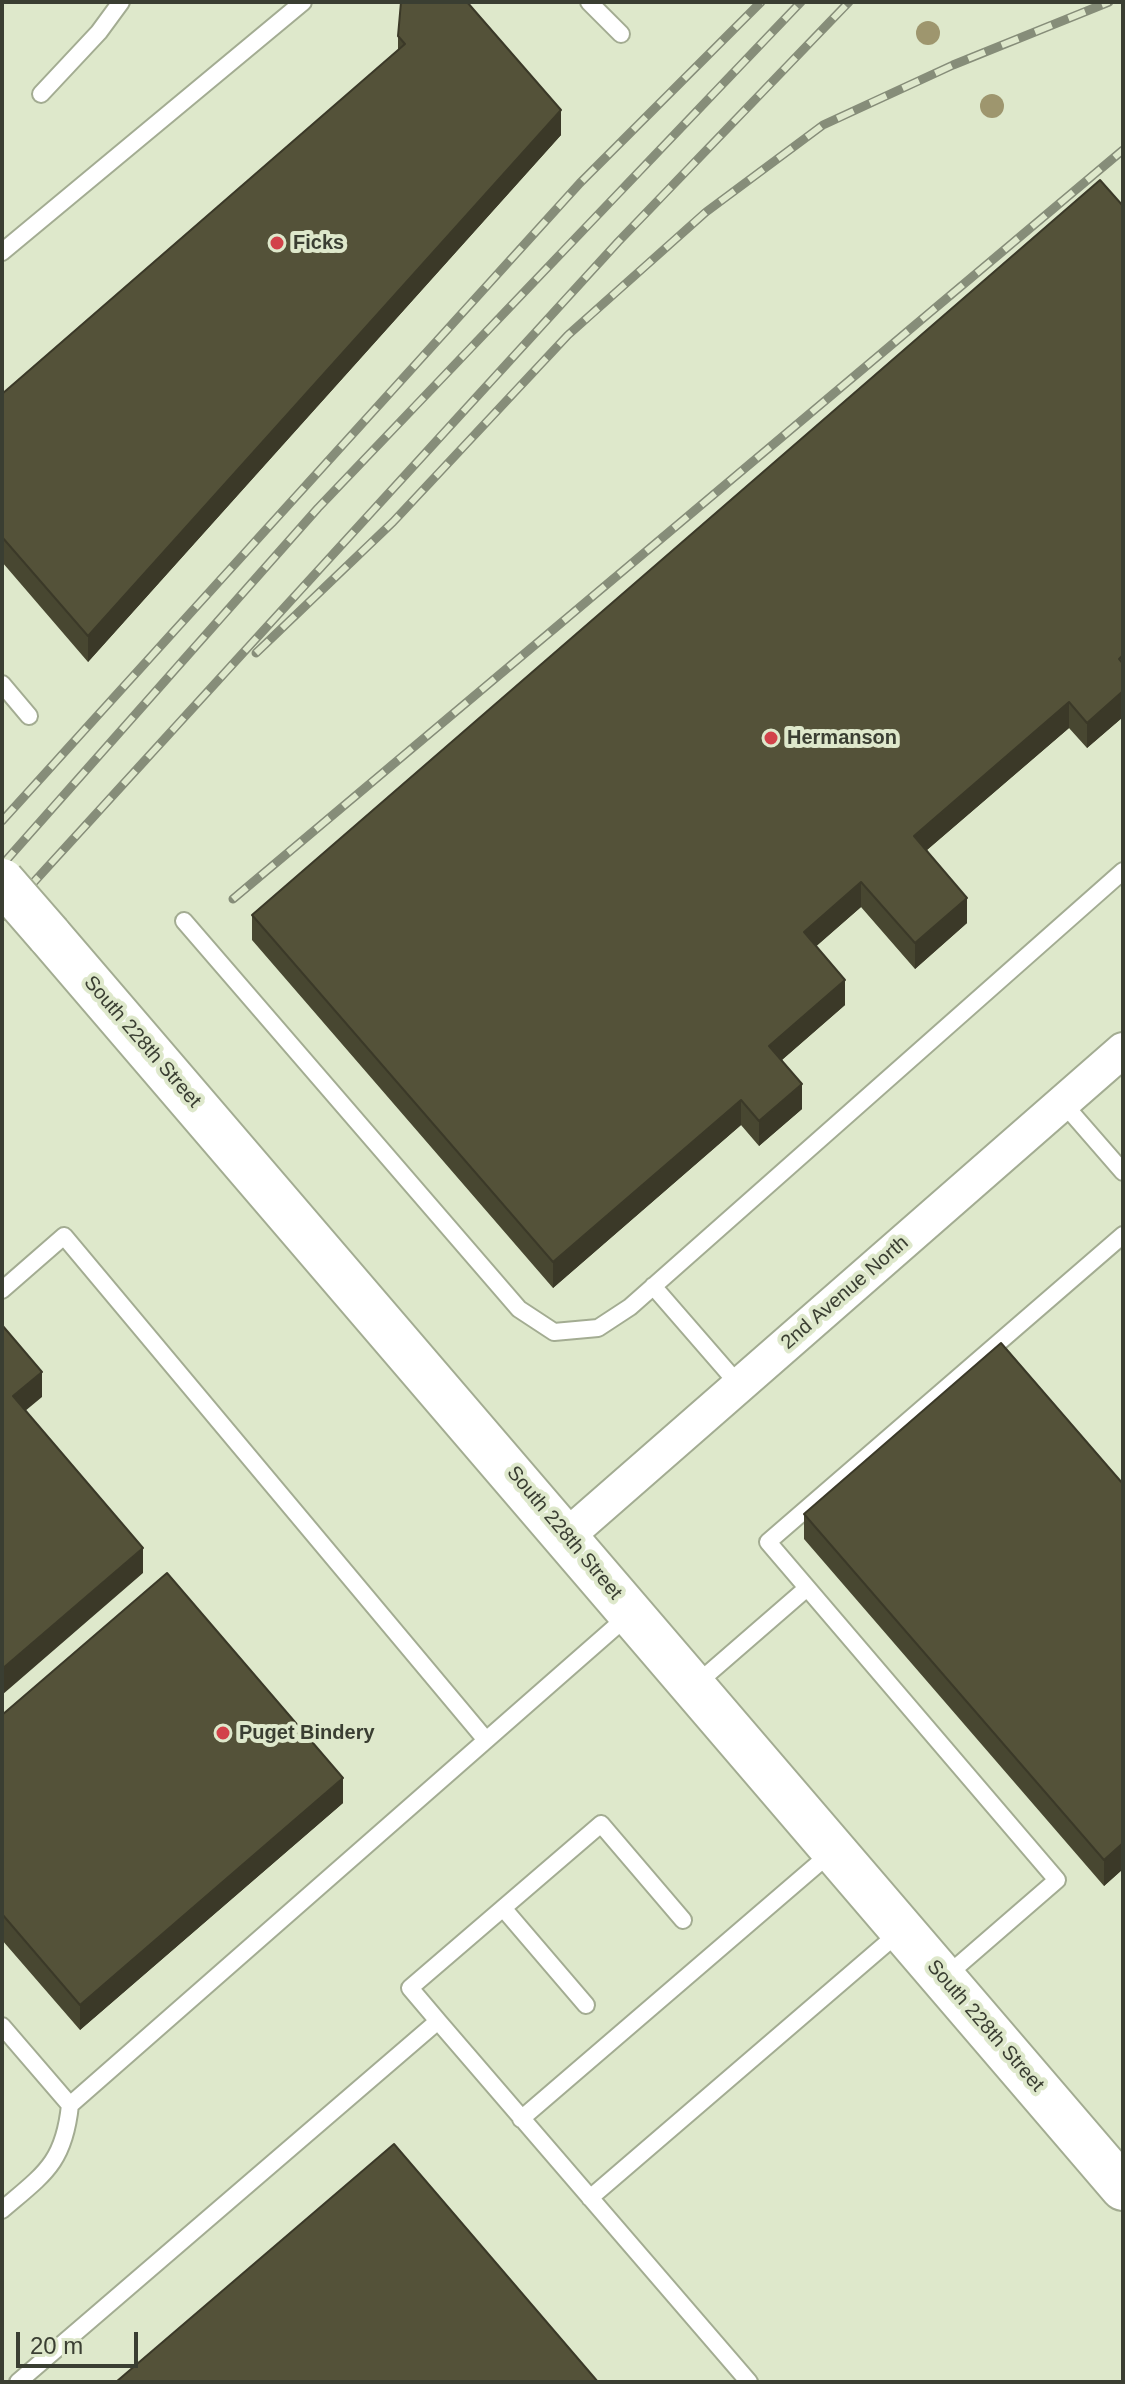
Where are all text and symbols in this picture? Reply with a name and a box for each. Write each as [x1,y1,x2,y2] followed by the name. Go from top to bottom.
[293,231,344,255] place label: Ficks
[268,234,286,252] marker: Ficks
[787,726,897,750] place label: Hermanson
[762,729,780,747] marker: Hermanson
[78,971,206,1113] street label: South 228th Street
[776,1231,914,1355] street label: 2nd Avenue North
[501,1461,627,1605] street label: South 228th Street
[239,1721,375,1745] place label: Puget Bindery
[214,1724,232,1742] marker: Puget Bindery
[921,1955,1049,2097] street label: South 228th Street
[20,2316,142,2366] scale bar
[30,2332,83,2359] text: 20 m

